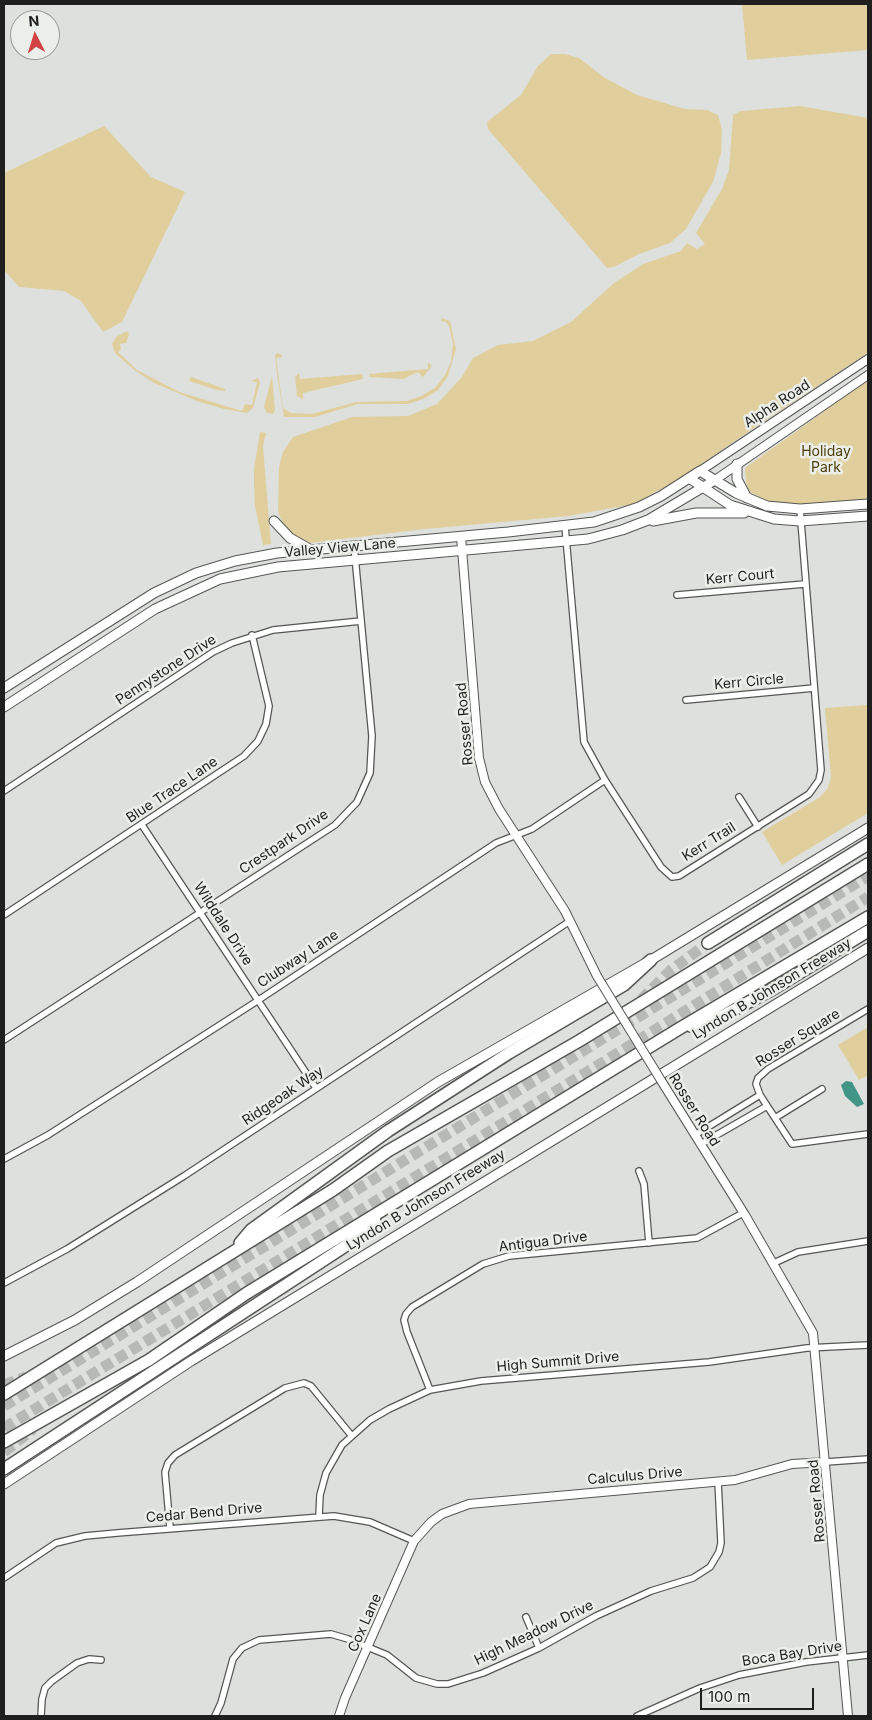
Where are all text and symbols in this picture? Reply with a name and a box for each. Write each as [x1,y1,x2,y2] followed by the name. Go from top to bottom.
[10,10,60,60] north arrow
[28,12,40,29] text: N
[741,376,813,432] street label: Alpha Road
[801,444,851,477] park label: Holiday Park
[284,535,396,561] street label: Valley View Lane
[705,566,775,588] street label: Kerr Court
[113,631,219,709] street label: Pennystone Drive
[713,671,785,693] street label: Kerr Circle
[453,682,477,766] street label: Rosser Road
[123,753,221,827] street label: Blue Trace Lane
[236,806,332,878] street label: Crestpark Drive
[679,819,739,865] street label: Kerr Trail
[190,879,256,969] street label: Wilddale Drive
[254,927,342,991] street label: Clubway Lane
[690,935,854,1043] street label: Lyndon B Johnson Freeway
[753,1005,843,1071] street label: Rosser Square
[239,1063,327,1129] street label: Ridgeoak Way
[665,1070,723,1150] street label: Rosser Road
[344,1146,508,1254] street label: Lyndon B Johnson Freeway
[498,1228,588,1256] street label: Antigua Drive
[496,1348,620,1376] street label: High Summit Drive
[805,1459,829,1543] street label: Rosser Road
[587,1463,683,1489] street label: Calculus Drive
[145,1500,263,1526] street label: Cedar Bend Drive
[345,1591,385,1655] street label: Cox Lane
[472,1597,596,1669] street label: High Meadow Drive
[741,1638,843,1670] street label: Boca Bay Drive
[702,1678,816,1710] scale bar
[708,1687,750,1706] text: 100 m

